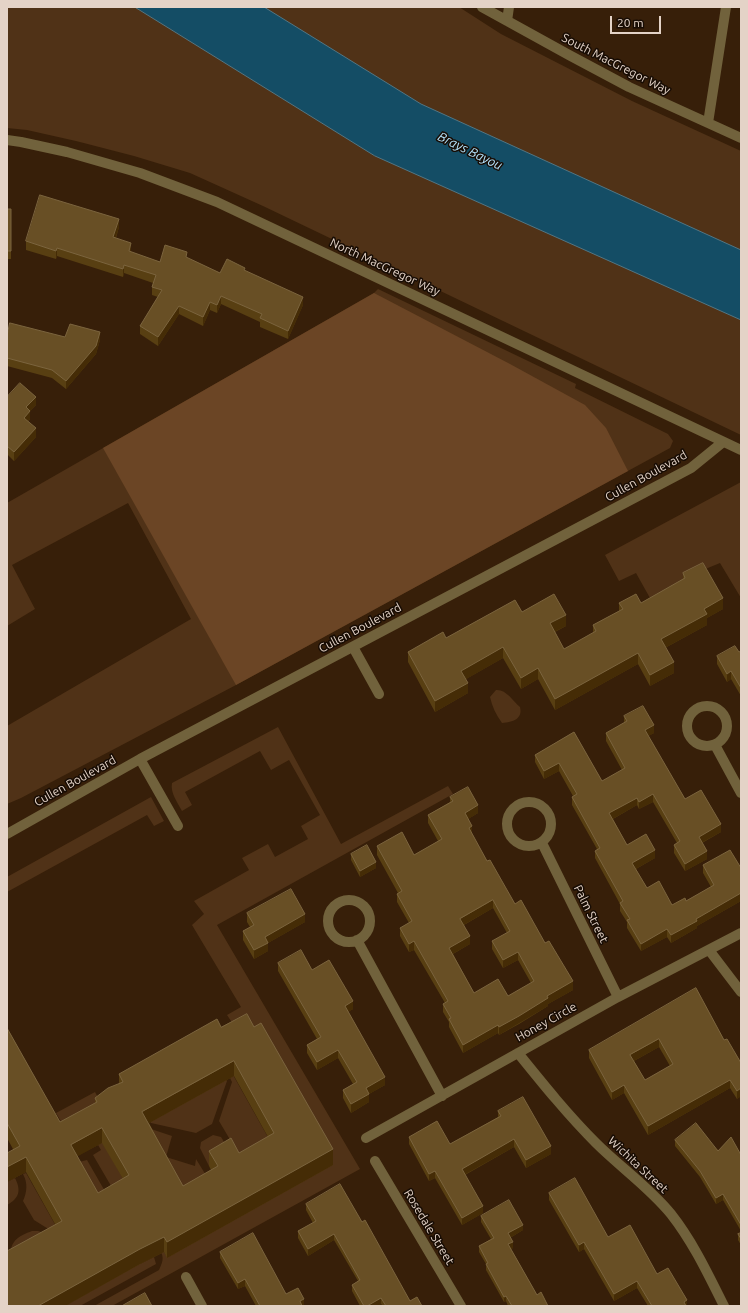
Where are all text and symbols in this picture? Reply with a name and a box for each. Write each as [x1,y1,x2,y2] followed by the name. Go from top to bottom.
[612,8,663,34] scale bar
[617,16,644,29] text: 20 m
[559,30,673,98] street label: South MacGregor Way
[435,129,505,173] water label: Brays Bayou
[328,235,442,299] street label: North MacGregor Way
[603,448,689,504] street label: Cullen Boulevard
[316,600,404,656] street label: Cullen Boulevard
[32,753,118,809] street label: Cullen Boulevard
[571,883,611,945] street label: Palm Street
[513,999,579,1045] street label: Honey Circle
[605,1134,671,1196] street label: Wichita Street
[401,1187,457,1267] street label: Rosedale Street

